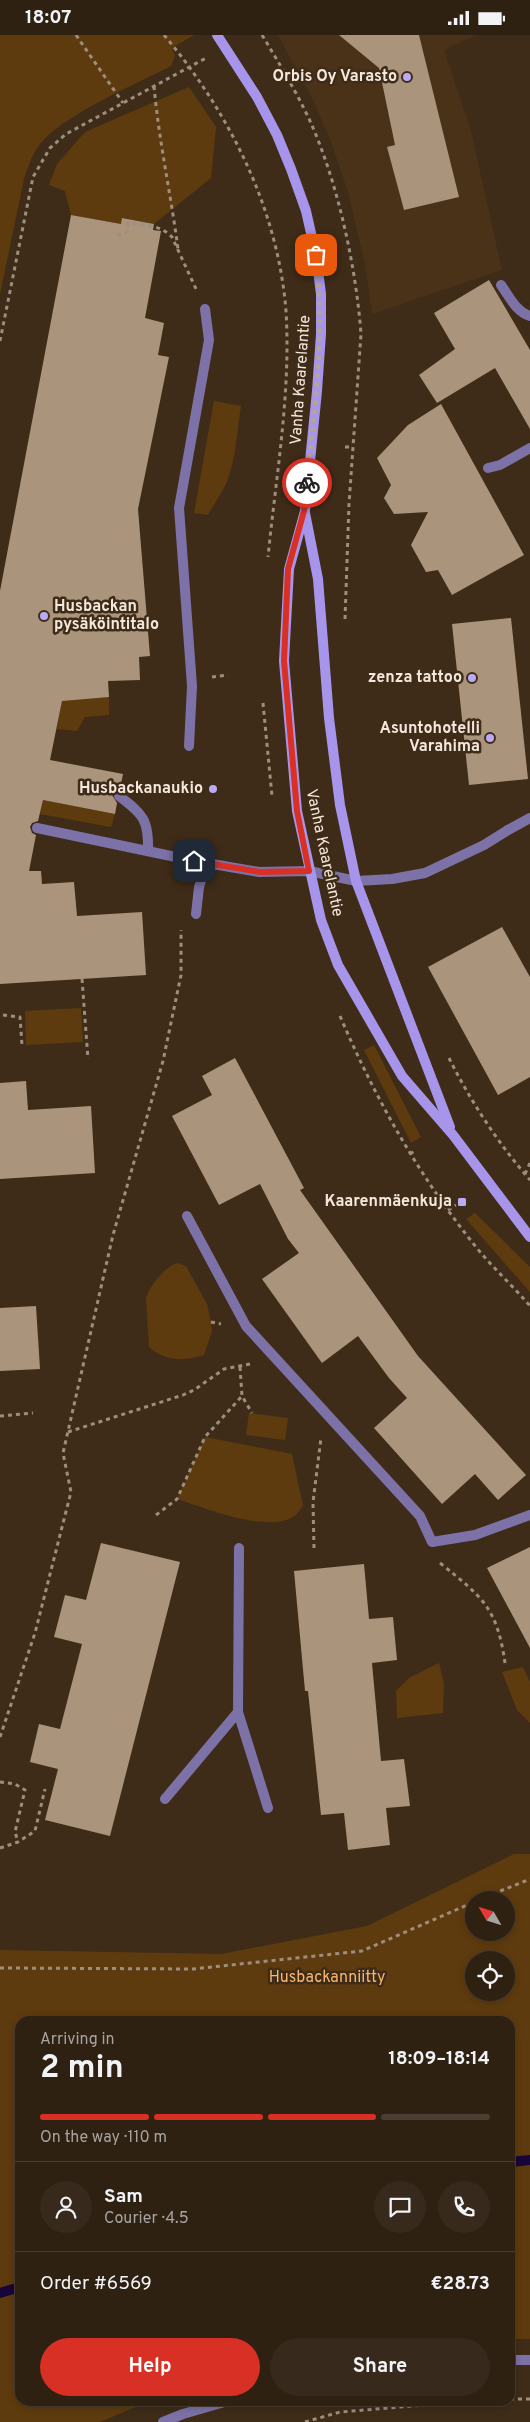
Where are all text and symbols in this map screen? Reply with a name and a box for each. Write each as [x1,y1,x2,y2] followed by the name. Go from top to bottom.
[25,6,71,30] text: 18:07
[273,67,397,87] place label: Orbis Oy Varasto
[401,71,413,83] marker: Orbis Oy Varasto
[295,234,337,276] pin
[302,241,330,269] icon: bag
[286,314,316,446] street label: Vanha Kaarelantie
[282,458,332,508] courier
[293,469,321,497] icon: bike
[54,597,159,635] place label: Husbackan pysäköintitalo
[38,610,50,622] marker: Husbackan pysäköintitalo
[368,668,462,688] place label: zenza tattoo
[466,672,478,684] marker: zenza tattoo
[380,719,480,757] place label: Asuntohotelli Varahima
[484,732,496,744] marker: Asuntohotelli Varahima
[79,779,203,799] place label: Husbackanaukio
[207,783,219,795] marker: Husbackanaukio
[301,787,347,919] street label: Vanha Kaarelantie
[173,840,215,882] pin
[180,847,208,875] icon: home
[325,1192,452,1212] place label: Kaarenmäenkuja
[456,1196,468,1208] marker: Kaarenmäenkuja
[465,1891,515,1941] north arrow
[465,1891,515,2001] map controls
[465,1951,515,2001] button: locate
[269,1968,385,1988] park label: Husbackanniitty
[40,2030,115,2050] text: Arriving in
[388,2047,490,2071] text: 18:09–18:14
[40,2049,124,2089] text: 2 min
[40,2128,167,2148] text: On the way · 110 m
[40,2181,92,2233] button: person
[374,2181,426,2233] button: chat
[438,2181,490,2233] button: phone
[104,2185,143,2209] text: Sam
[104,2209,189,2229] text: Courier · 4.5
[40,2272,152,2296] text: Order #6569
[431,2272,490,2296] text: €28.73
[40,2338,260,2396] button: Help
[270,2338,490,2396] button: Share

